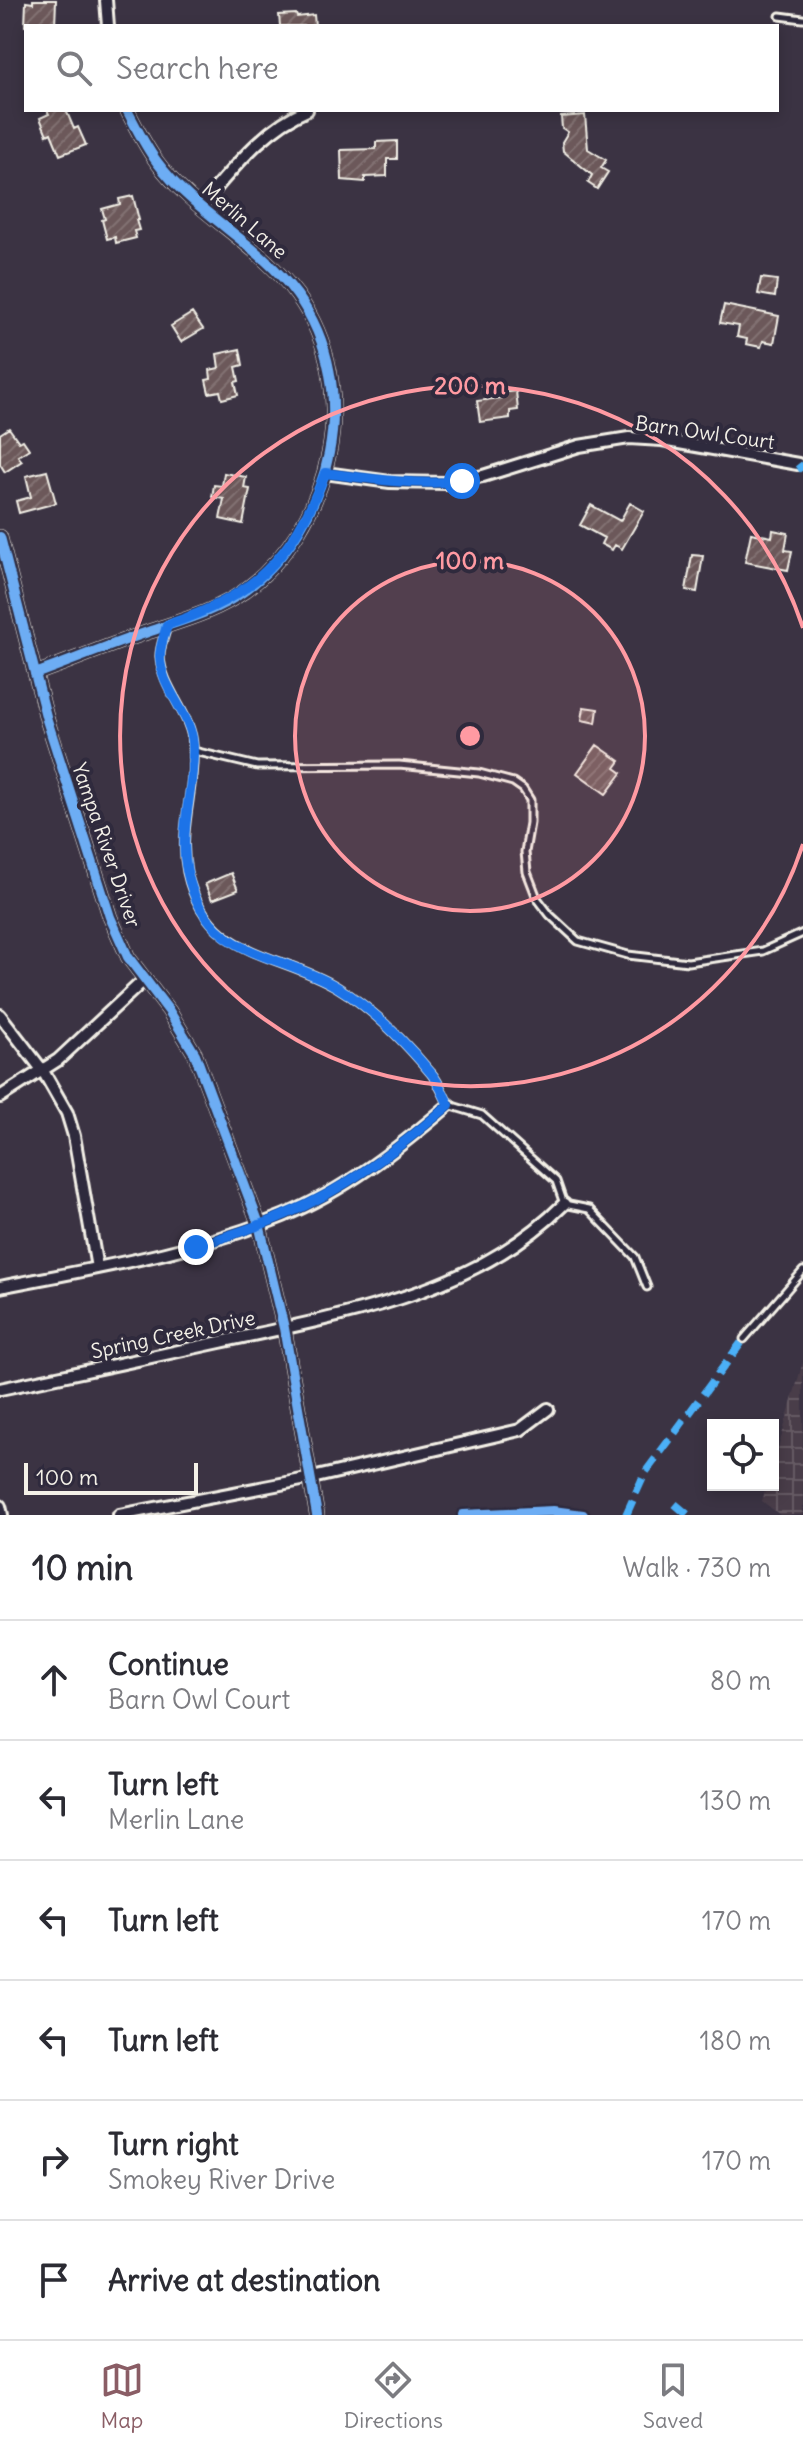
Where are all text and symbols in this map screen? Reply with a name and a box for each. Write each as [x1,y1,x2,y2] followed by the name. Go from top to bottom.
[24,24,779,112] search box
[52,46,96,90] icon: search
[116,49,279,87] text: Search here
[197,176,293,264] street label: Merlin Lane
[434,370,506,400] text: 200 m
[634,410,776,454] street label: Barn Owl Court
[444,463,480,499] route start
[436,545,504,575] text: 100 m
[456,722,484,750] centre of rings
[67,759,147,931] street label: Yampa River Driver
[178,1229,214,1265] route end
[89,1304,257,1364] street label: Spring Creek Drive
[707,1419,779,1491] map controls
[707,1419,779,1491] button: locate
[24,1459,198,1495] scale bar
[36,1463,98,1491] text: 100 m
[32,1546,133,1589] text: 10 min
[623,1551,771,1584] text: Walk · 730 m
[108,1645,229,1683] text: Continue
[32,1658,76,1702] icon: ahead
[710,1664,771,1697] text: 80 m
[108,1683,290,1716] text: Barn Owl Court
[108,1765,219,1803] text: Turn left
[32,1778,76,1822] icon: left
[700,1784,771,1817] text: 130 m
[108,1803,244,1836] text: Merlin Lane
[32,1898,76,1942] icon: left
[108,1901,219,1939] text: Turn left
[702,1904,771,1937] text: 170 m
[32,2018,76,2062] icon: left
[108,2021,219,2059] text: Turn left
[700,2024,771,2057] text: 180 m
[108,2125,239,2163] text: Turn right
[32,2138,76,2182] icon: right
[702,2144,771,2177] text: 170 m
[108,2163,335,2196] text: Smokey River Drive
[32,2258,76,2302] icon: arrive
[108,2261,380,2299] text: Arrive at destination
[100,2358,144,2434] tab: Map
[344,2358,443,2434] tab: Directions
[643,2358,703,2434] tab: Saved

